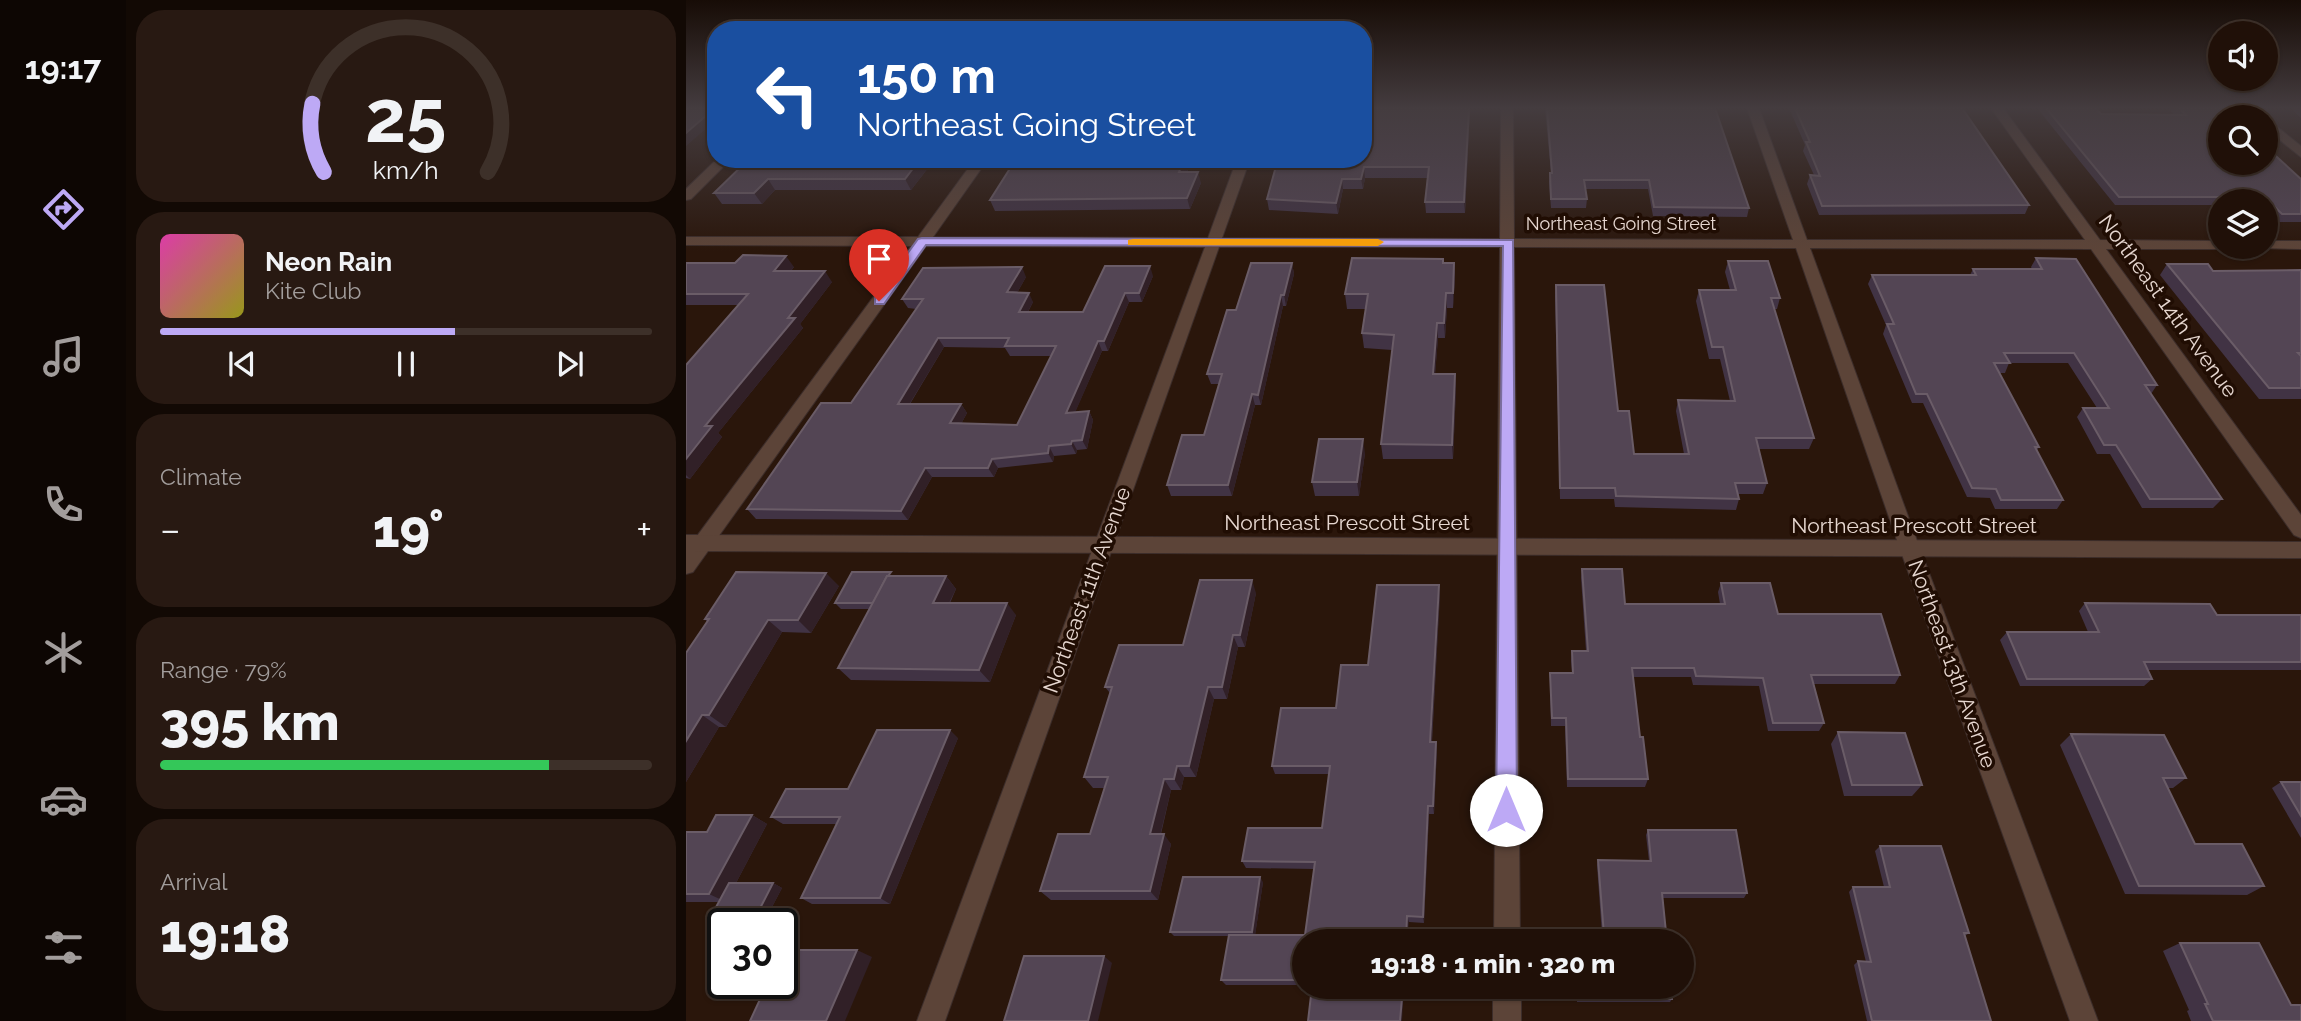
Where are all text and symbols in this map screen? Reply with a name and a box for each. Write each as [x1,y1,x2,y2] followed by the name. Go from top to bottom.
[2208,21,2278,259] map controls
[2208,21,2278,91] button: sound
[857,47,996,104] text: 150 m
[25,49,101,86] text: 19:17
[742,49,833,140] icon: left
[365,74,447,159] text: 25
[2208,105,2278,175] button: search
[857,106,1196,143] text: Northeast Going Street
[373,155,439,185] text: km/h
[39,185,88,234] icon: directions
[2208,189,2278,259] button: layers
[2094,210,2243,402] street label: Northeast 14th Avenue
[1526,213,1716,234] street label: Northeast Going Street
[849,229,909,301] pin
[860,240,898,278] icon: arrive
[265,247,392,277] text: Neon Rain
[265,277,362,304] text: Kite Club
[39,332,88,381] icon: music
[223,345,261,383] icon: previous
[387,345,425,383] icon: pause
[551,345,589,383] icon: next
[160,463,242,490] text: Climate
[39,480,88,529] icon: phone
[1038,484,1135,696] street label: Northeast 11th Avenue
[373,498,444,559] text: 19°
[160,507,180,552] text: −
[636,507,652,552] text: +
[1224,510,1470,535] street label: Northeast Prescott Street
[1791,513,2037,538] street label: Northeast Prescott Street
[1903,556,2002,771] street label: Northeast 13th Avenue
[39,628,88,677] icon: climate
[160,656,287,683] text: Range · 79%
[160,691,340,752] text: 395 km
[1469,773,1543,847] position arrow
[39,775,88,824] icon: car
[160,868,227,895] text: Arrival
[160,903,290,964] text: 19:18
[707,908,798,999] speed limit sign: 30
[39,923,88,972] icon: filters
[1371,949,1615,979] text: 19:18 · 1 min · 320 m

